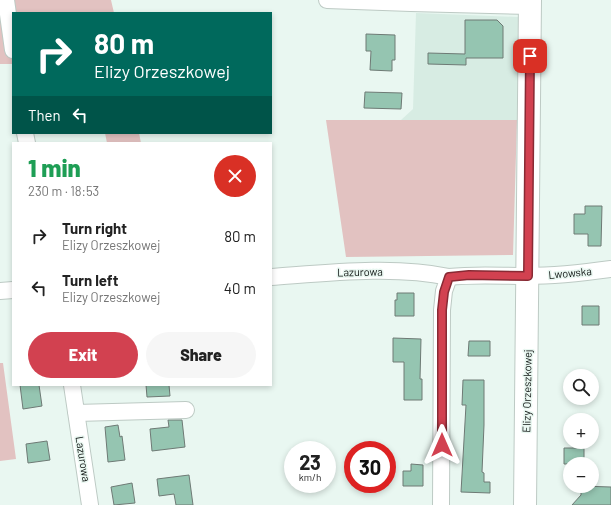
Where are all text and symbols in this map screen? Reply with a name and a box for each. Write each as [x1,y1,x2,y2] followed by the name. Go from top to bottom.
[94,26,154,60] text: 80 m
[28,28,80,80] icon: right
[513,39,547,73] pin
[519,45,541,67] icon: arrive
[94,60,230,82] text: Elizy Orzeszkowej
[69,104,91,126] icon: left
[28,106,61,124] text: Then
[28,153,81,182] text: 1 min
[214,155,256,197] button: close
[28,183,99,199] text: 230 m · 18:53
[62,219,127,237] text: Turn right
[28,225,50,247] icon: right
[224,227,256,245] text: 80 m
[62,237,160,253] text: Elizy Orzeszkowej
[548,264,592,281] street label: Lwowska
[337,265,383,278] street label: Lazurowa
[62,271,118,289] text: Turn left
[28,277,50,299] icon: left
[224,279,256,297] text: 40 m
[62,289,160,305] text: Elizy Orzeszkowej
[28,332,138,378] button: Exit
[146,332,256,378] button: Share
[519,349,534,433] street label: Elizy Orzeszkowej
[563,369,599,493] map controls
[563,369,599,405] button: search
[563,413,599,449] button: +
[421,424,463,466] position arrow
[73,435,93,483] street label: Lazurowa
[344,441,396,493] speed limit sign: 30
[299,450,321,474] text: 23
[563,457,599,493] button: −
[299,471,321,483] text: km/h

